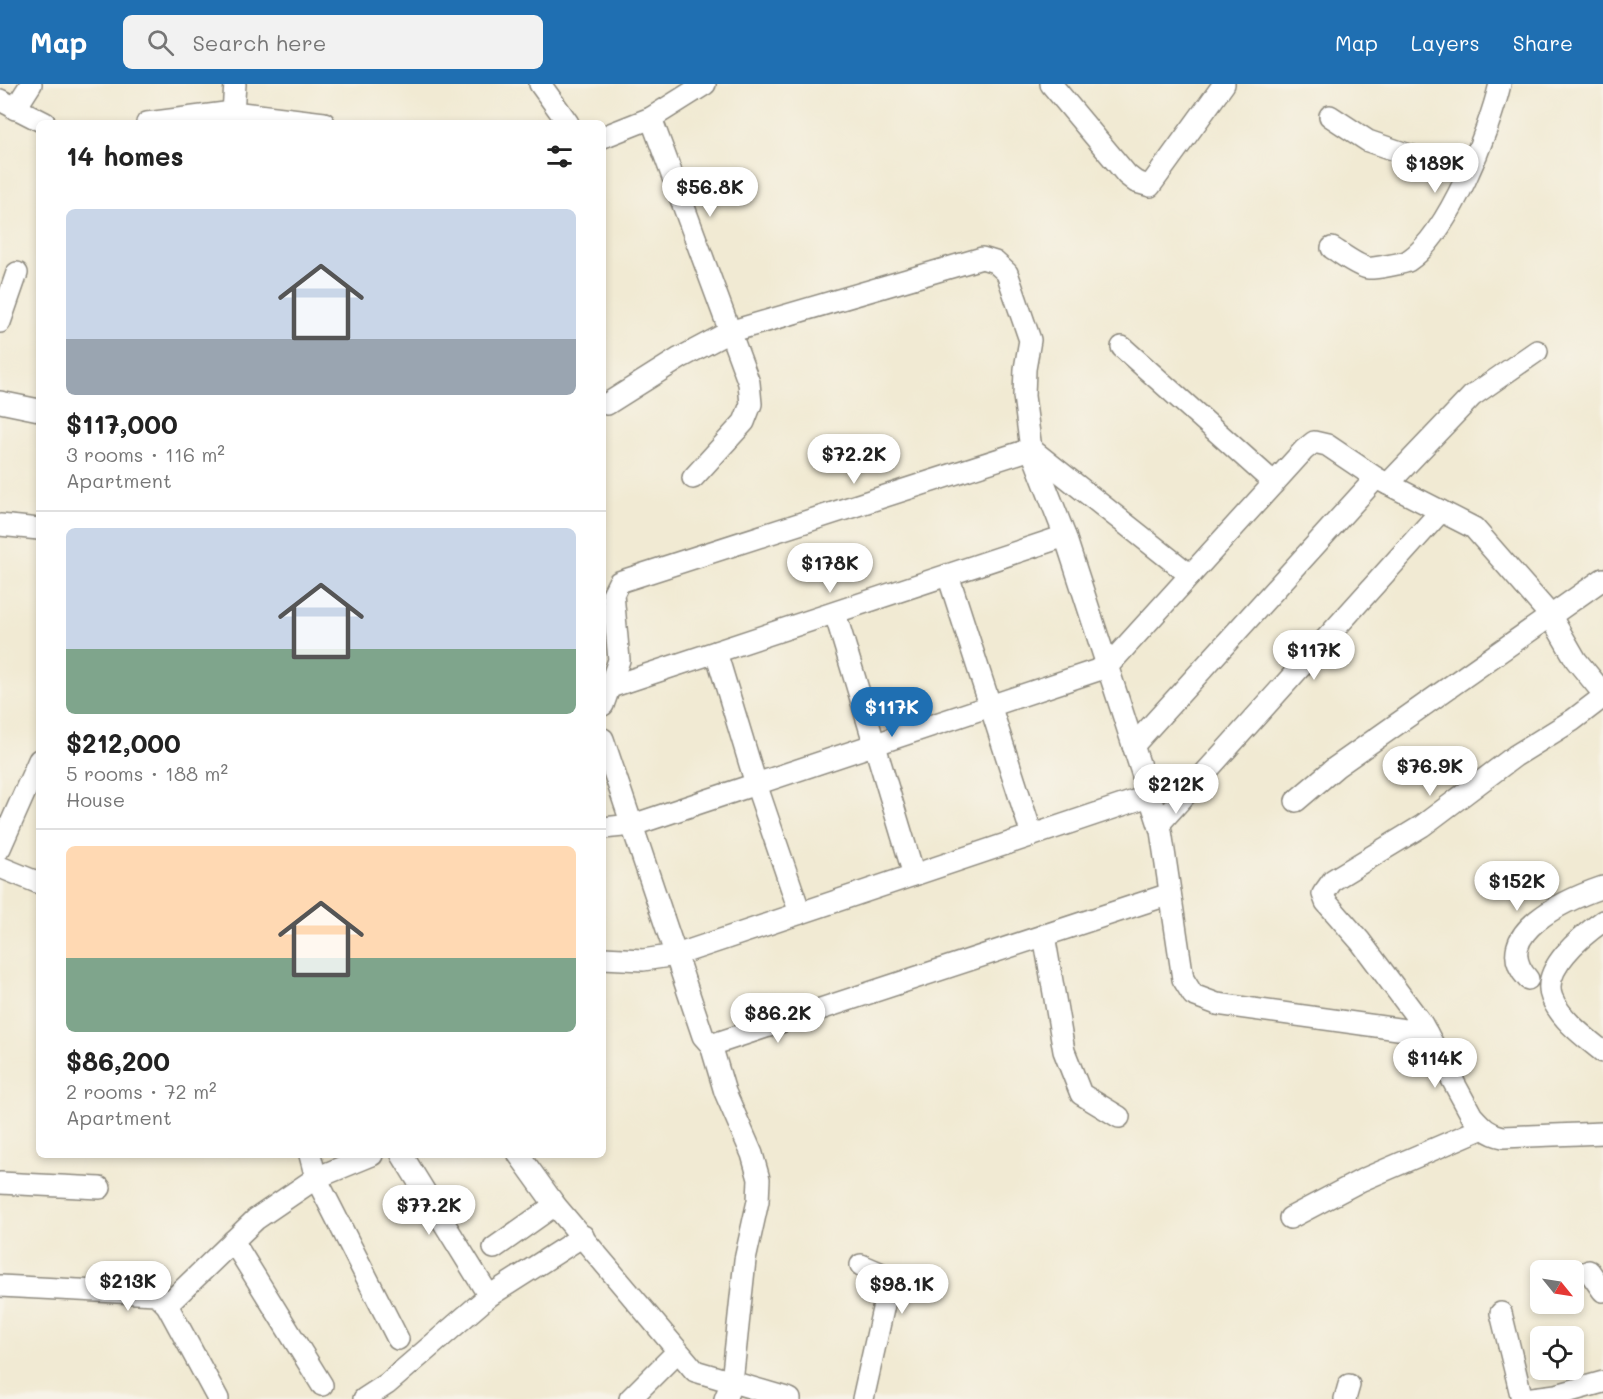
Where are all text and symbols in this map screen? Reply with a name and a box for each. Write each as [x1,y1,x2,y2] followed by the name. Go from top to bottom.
[123,15,543,69] search box
[30,24,87,60] text: Map
[144,26,177,59] icon: search
[192,28,326,57] text: Search here
[1335,29,1378,56] text: Map
[1411,29,1480,56] text: Layers
[1513,29,1573,56] text: Share
[66,139,184,173] text: 14 homes
[543,140,576,173] icon: filters
[1393,143,1477,194] pin: $189K
[1406,149,1464,175] text: $189K
[661,167,759,218] pin: $56.8K
[676,173,744,199] text: $56.8K
[267,248,375,356] icon: home
[66,407,178,441] text: $117,000
[805,434,903,485] pin: $72.2K
[821,440,887,466] text: $72.2K
[66,441,225,467] text: 3 rooms · 116 m²
[66,467,172,493] text: Apartment
[788,543,872,594] pin: $178K
[801,549,859,575] text: $178K
[267,567,375,675] icon: home
[1272,630,1356,681] pin: $117K
[1287,636,1341,662] text: $117K
[850,687,934,738] pin: $117K
[865,693,919,719] text: $117K
[66,726,181,760] text: $212,000
[1381,746,1479,797] pin: $76.9K
[1397,752,1463,778] text: $76.9K
[66,760,228,786] text: 5 rooms · 188 m²
[1134,764,1218,815] pin: $212K
[1148,770,1204,796] text: $212K
[66,786,125,812] text: House
[1475,861,1559,912] pin: $152K
[1488,867,1546,893] text: $152K
[267,885,375,993] icon: home
[729,993,827,1044] pin: $86.2K
[744,999,812,1025] text: $86.2K
[1393,1038,1477,1089] pin: $114K
[66,1044,170,1078] text: $86,200
[1407,1044,1463,1070] text: $114K
[66,1078,217,1104] text: 2 rooms · 72 m²
[66,1104,172,1130] text: Apartment
[380,1185,478,1236] pin: $77.2K
[396,1191,462,1217] text: $77.2K
[1530,1260,1584,1314] north arrow
[1530,1260,1584,1380] map controls
[86,1261,170,1312] pin: $213K
[853,1264,951,1315] pin: $98.1K
[99,1267,157,1293] text: $213K
[870,1270,934,1296] text: $98.1K
[1530,1326,1584,1380] button: locate

